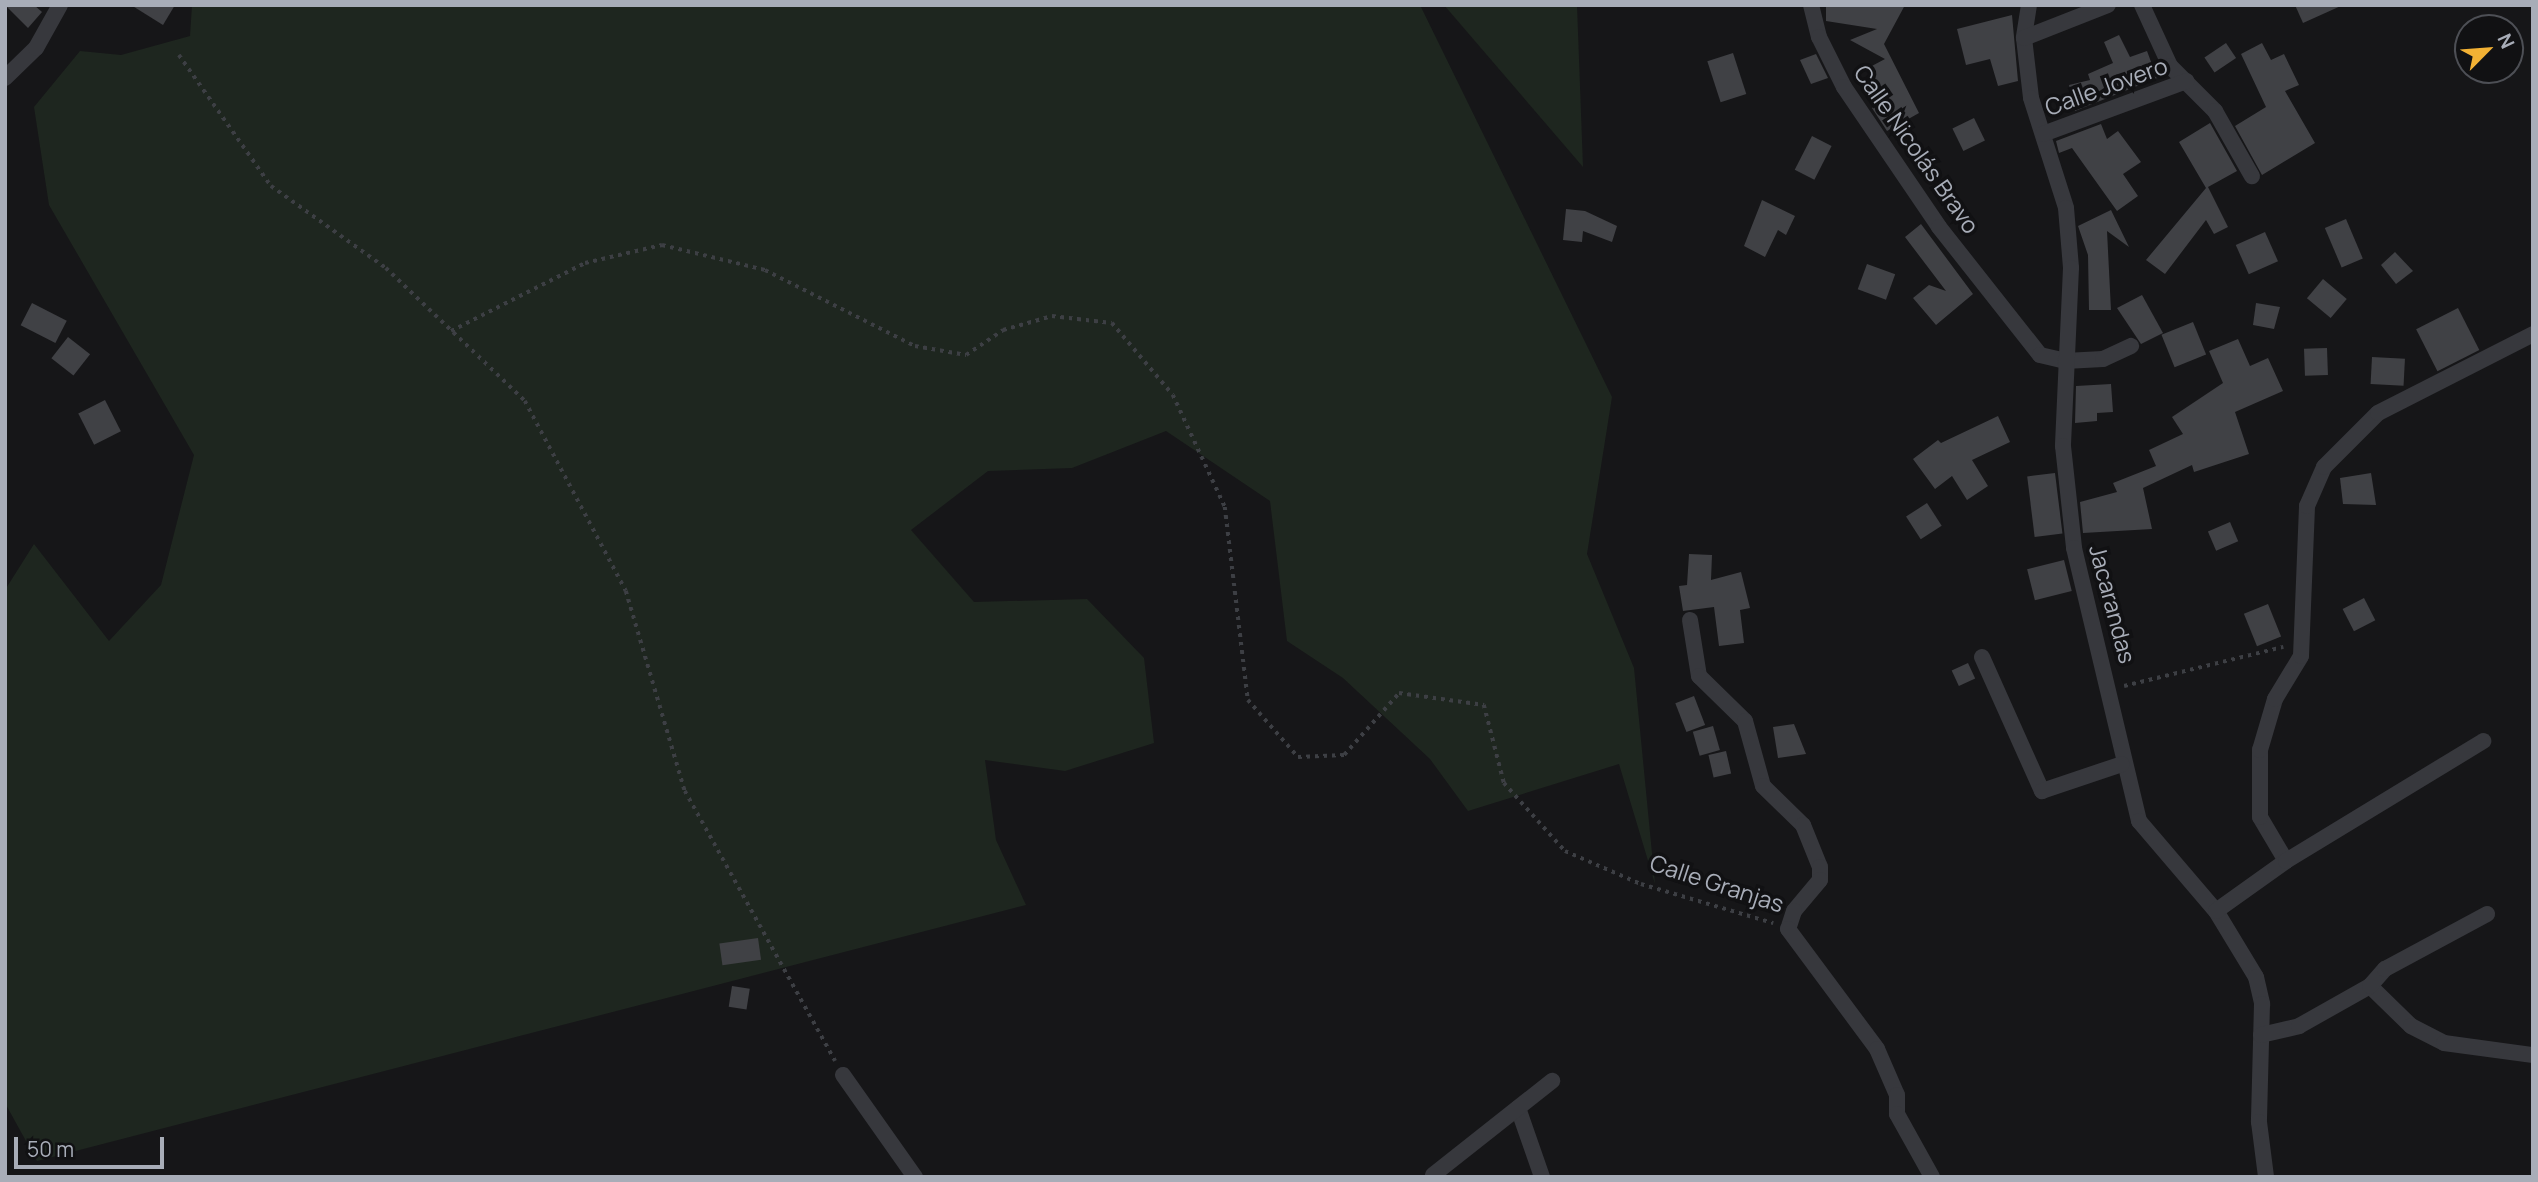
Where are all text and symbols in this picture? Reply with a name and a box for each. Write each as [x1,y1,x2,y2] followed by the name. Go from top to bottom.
[2454,14,2524,84] north arrow
[2492,29,2521,53] text: N
[2041,51,2171,121] street label: Calle Jovero
[1849,60,1985,238] street label: Calle Nicolás Bravo
[2084,542,2142,666] street label: Jacarandas
[1647,848,1787,918] street label: Calle Granjas
[18,1122,168,1166] scale bar
[27,1135,74,1163] text: 50 m

